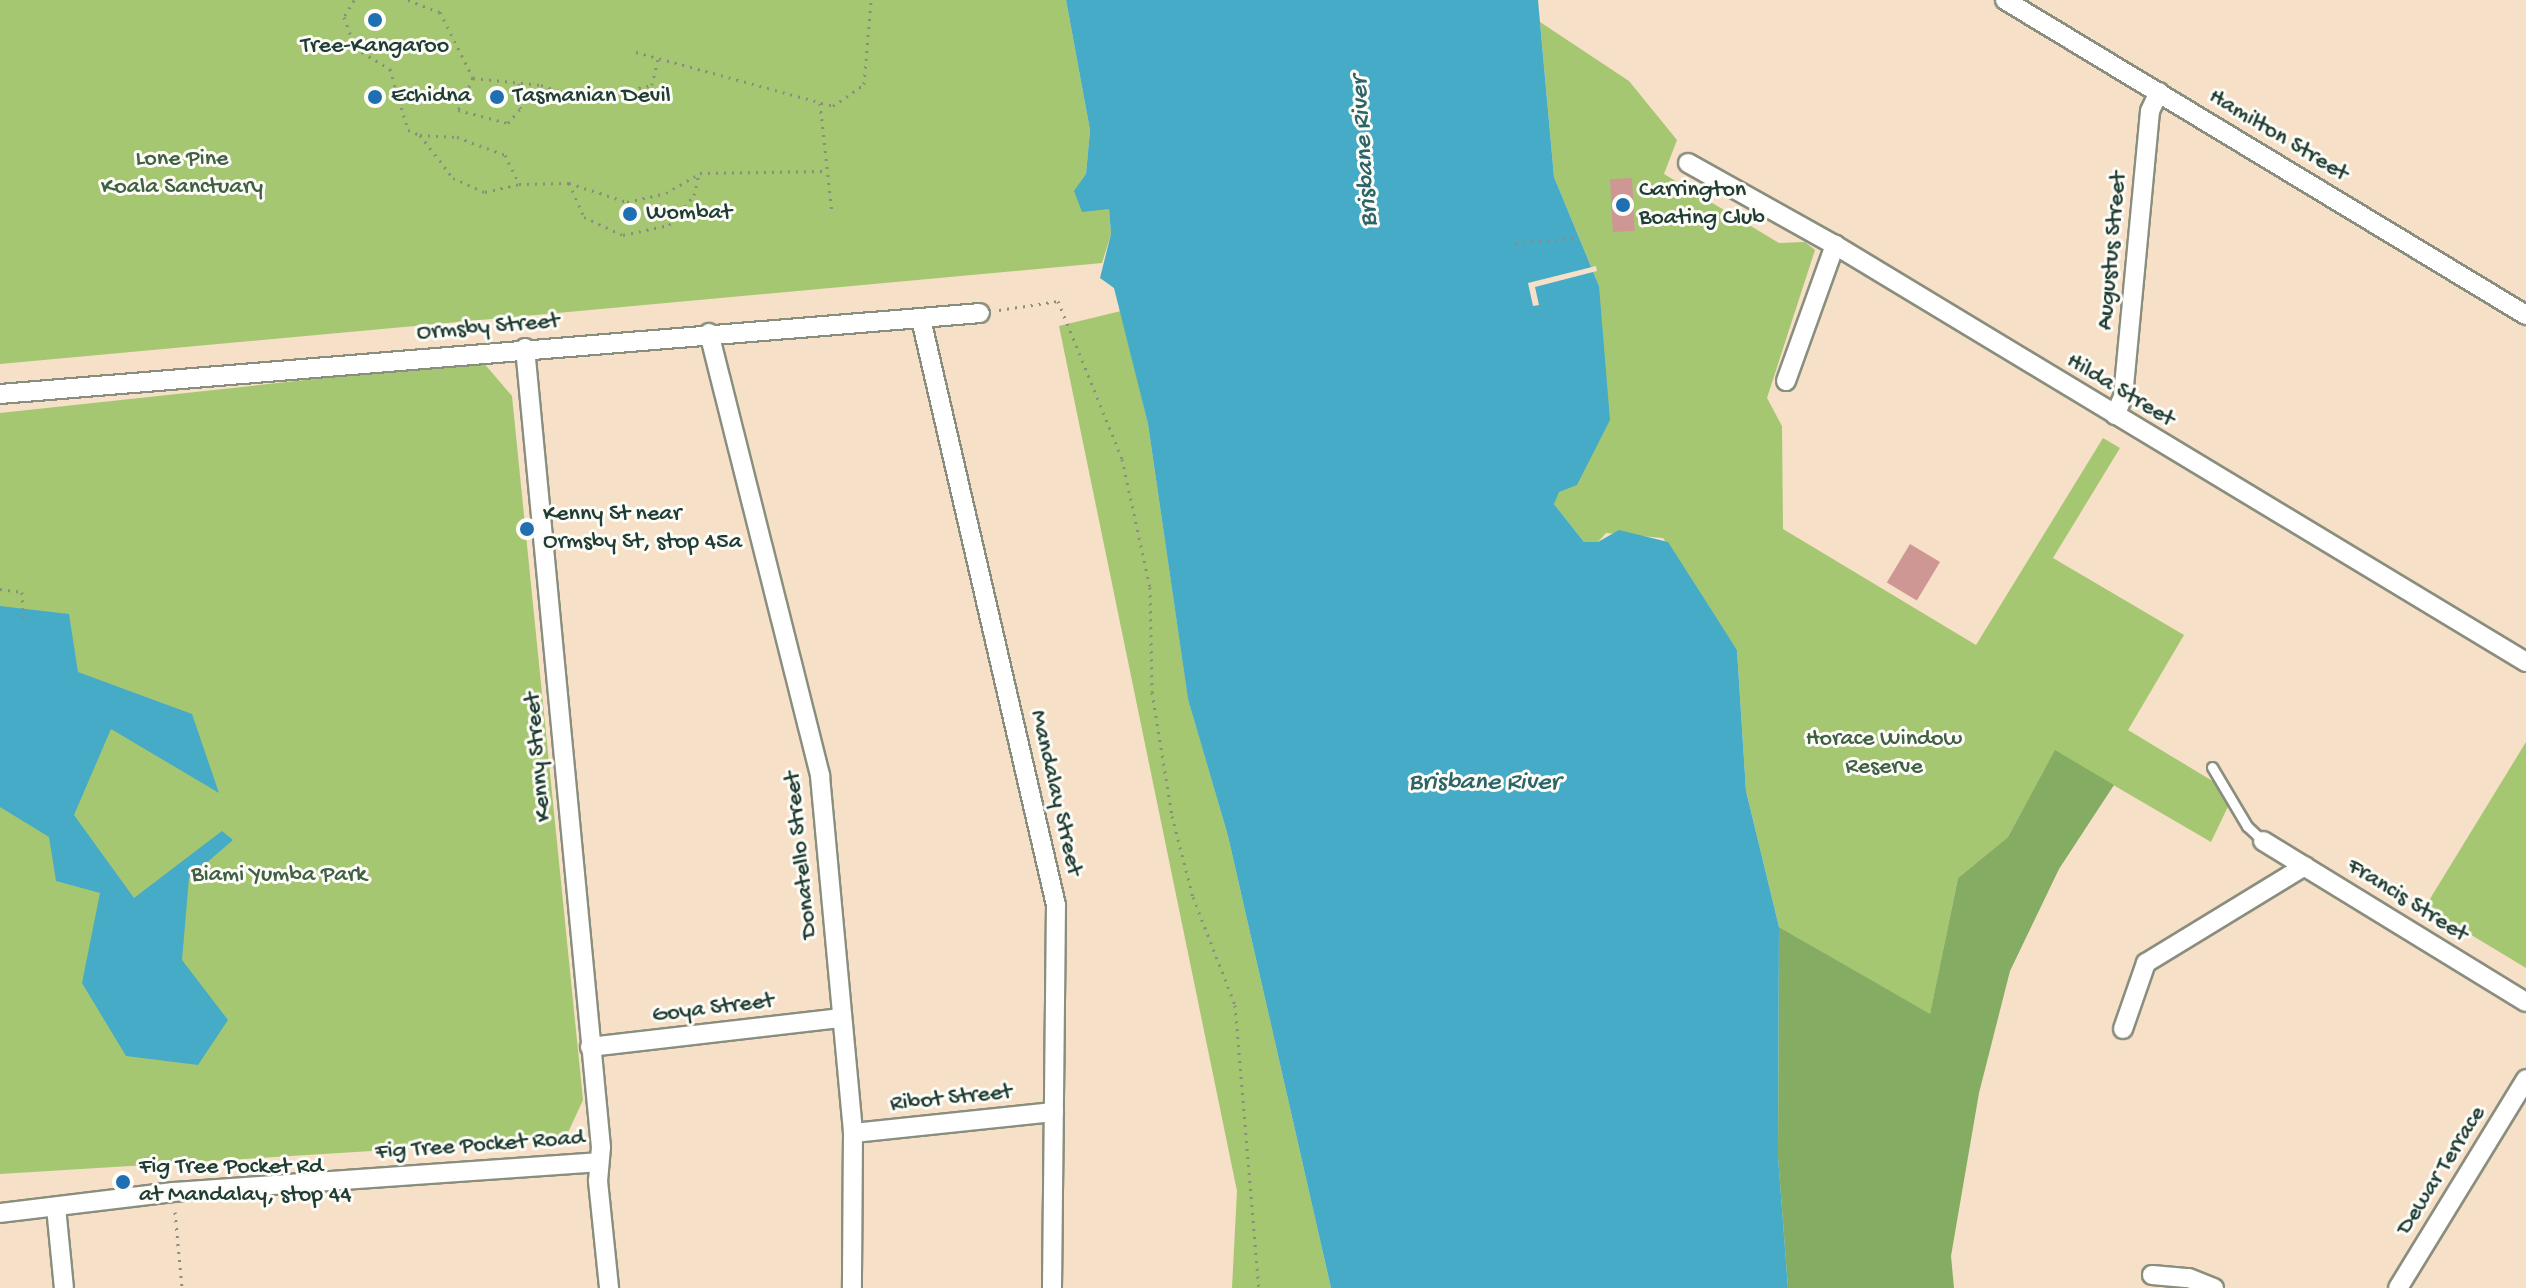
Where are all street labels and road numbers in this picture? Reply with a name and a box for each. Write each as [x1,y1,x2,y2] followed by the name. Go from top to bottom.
[2203,83,2353,189] street label: Hamilton Street
[2092,171,2134,331] street label: Augustus Street
[416,307,560,349] street label: Ormsby Street
[2061,347,2179,435] street label: Hilda Street
[519,691,559,823] street label: Kenny Street
[1022,707,1088,879] street label: Mandalay Street
[779,770,825,940] street label: Donatello Street
[2341,852,2473,950] street label: Francis Street
[650,987,776,1031] street label: Goya Street
[889,1078,1013,1120] street label: Ribot Street
[2391,1101,2493,1241] street label: Dewar Terrace
[374,1124,586,1168] street label: Fig Tree Pocket Road

